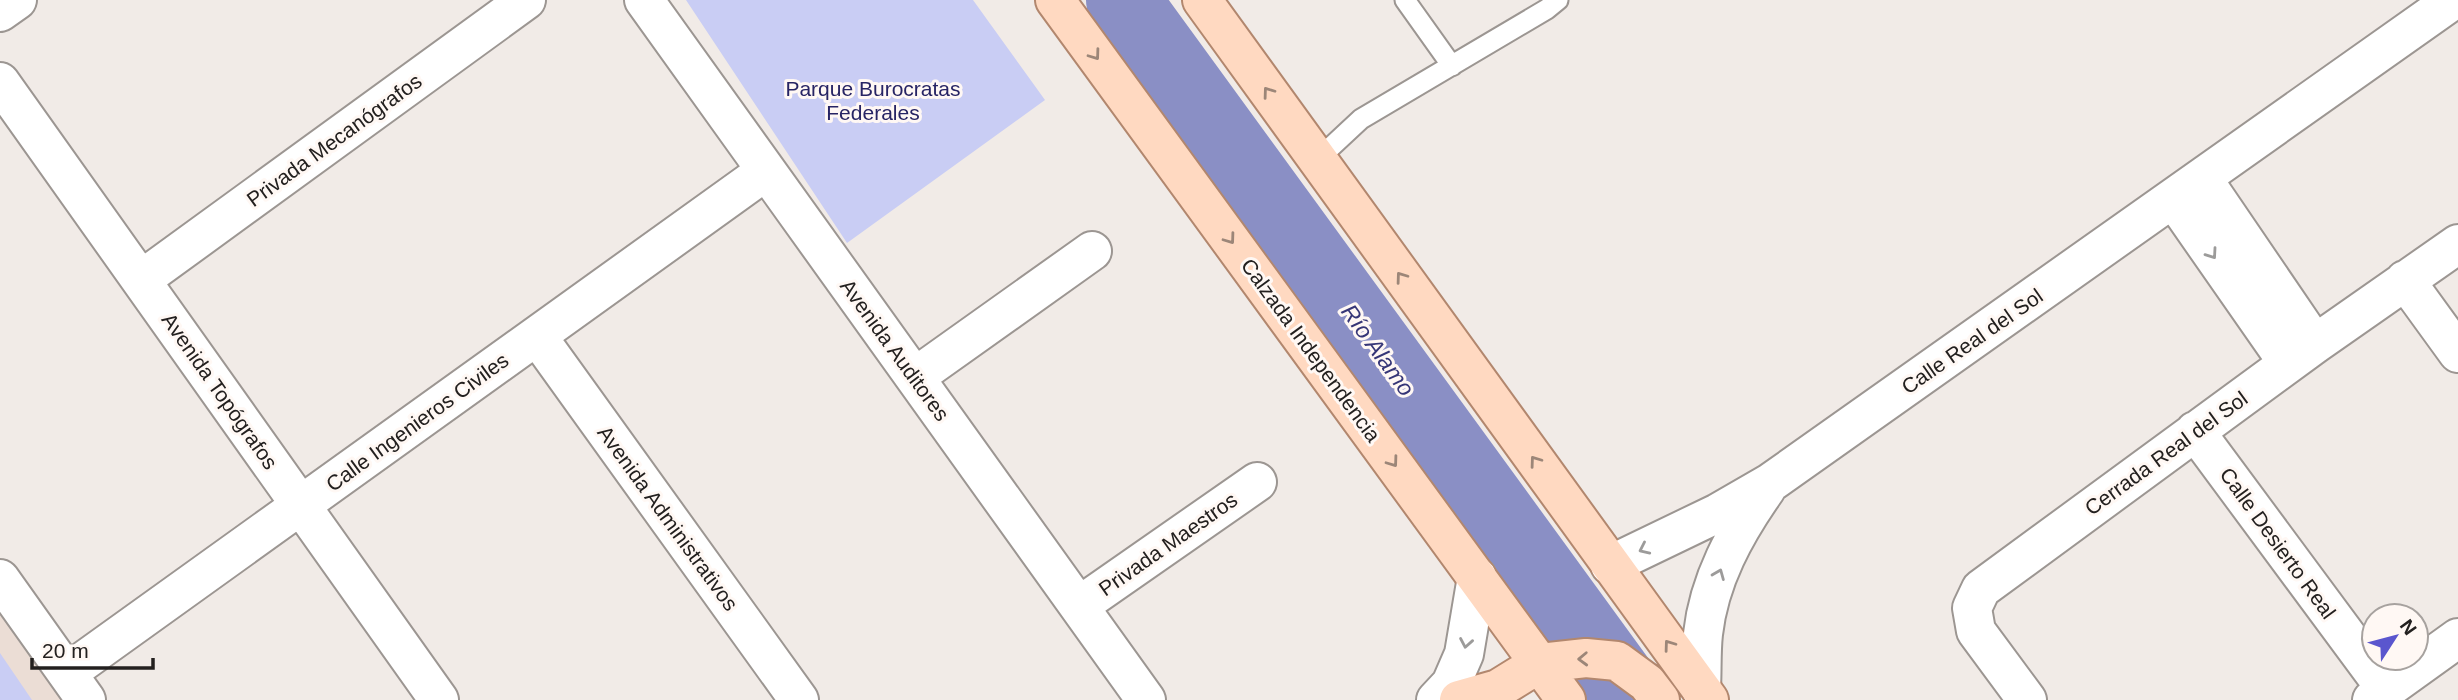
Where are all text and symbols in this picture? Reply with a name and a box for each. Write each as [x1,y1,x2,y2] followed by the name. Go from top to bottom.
[1087,47,1099,60] one-way arrow
[242,69,426,211] street label: Privada Mecanógrafos
[785,77,961,124] park label: Parque Burocratas Federales
[1264,87,1277,100] one-way arrow
[1221,231,1234,244] one-way arrow
[2204,246,2216,259] one-way arrow
[1237,254,1385,446] street label: Calzada Independencia
[1397,272,1410,285] one-way arrow
[836,275,954,425] street label: Avenida Auditores
[1897,284,2047,398] street label: Calle Real del Sol
[1336,299,1420,401] water label: Río Alamo
[158,309,282,473] street label: Avenida Topógrafos
[321,348,513,496] street label: Calle Ingenieros Civiles
[2080,386,2252,520] street label: Cerrada Real del Sol
[593,421,743,615] street label: Avenida Administrativos
[1385,454,1397,467] one-way arrow
[1530,456,1543,469] one-way arrow
[2216,463,2340,623] street label: Calle Desierto Real
[1094,488,1242,600] street label: Privada Maestros
[1639,540,1652,554] one-way arrow
[1710,569,1724,581] one-way arrow
[2360,602,2430,672] north arrow
[2396,616,2421,639] text: N
[32,626,152,670] scale bar
[1459,637,1474,649] one-way arrow
[42,639,89,662] text: 20 m
[1665,640,1677,653] one-way arrow
[1577,652,1588,667] one-way arrow

